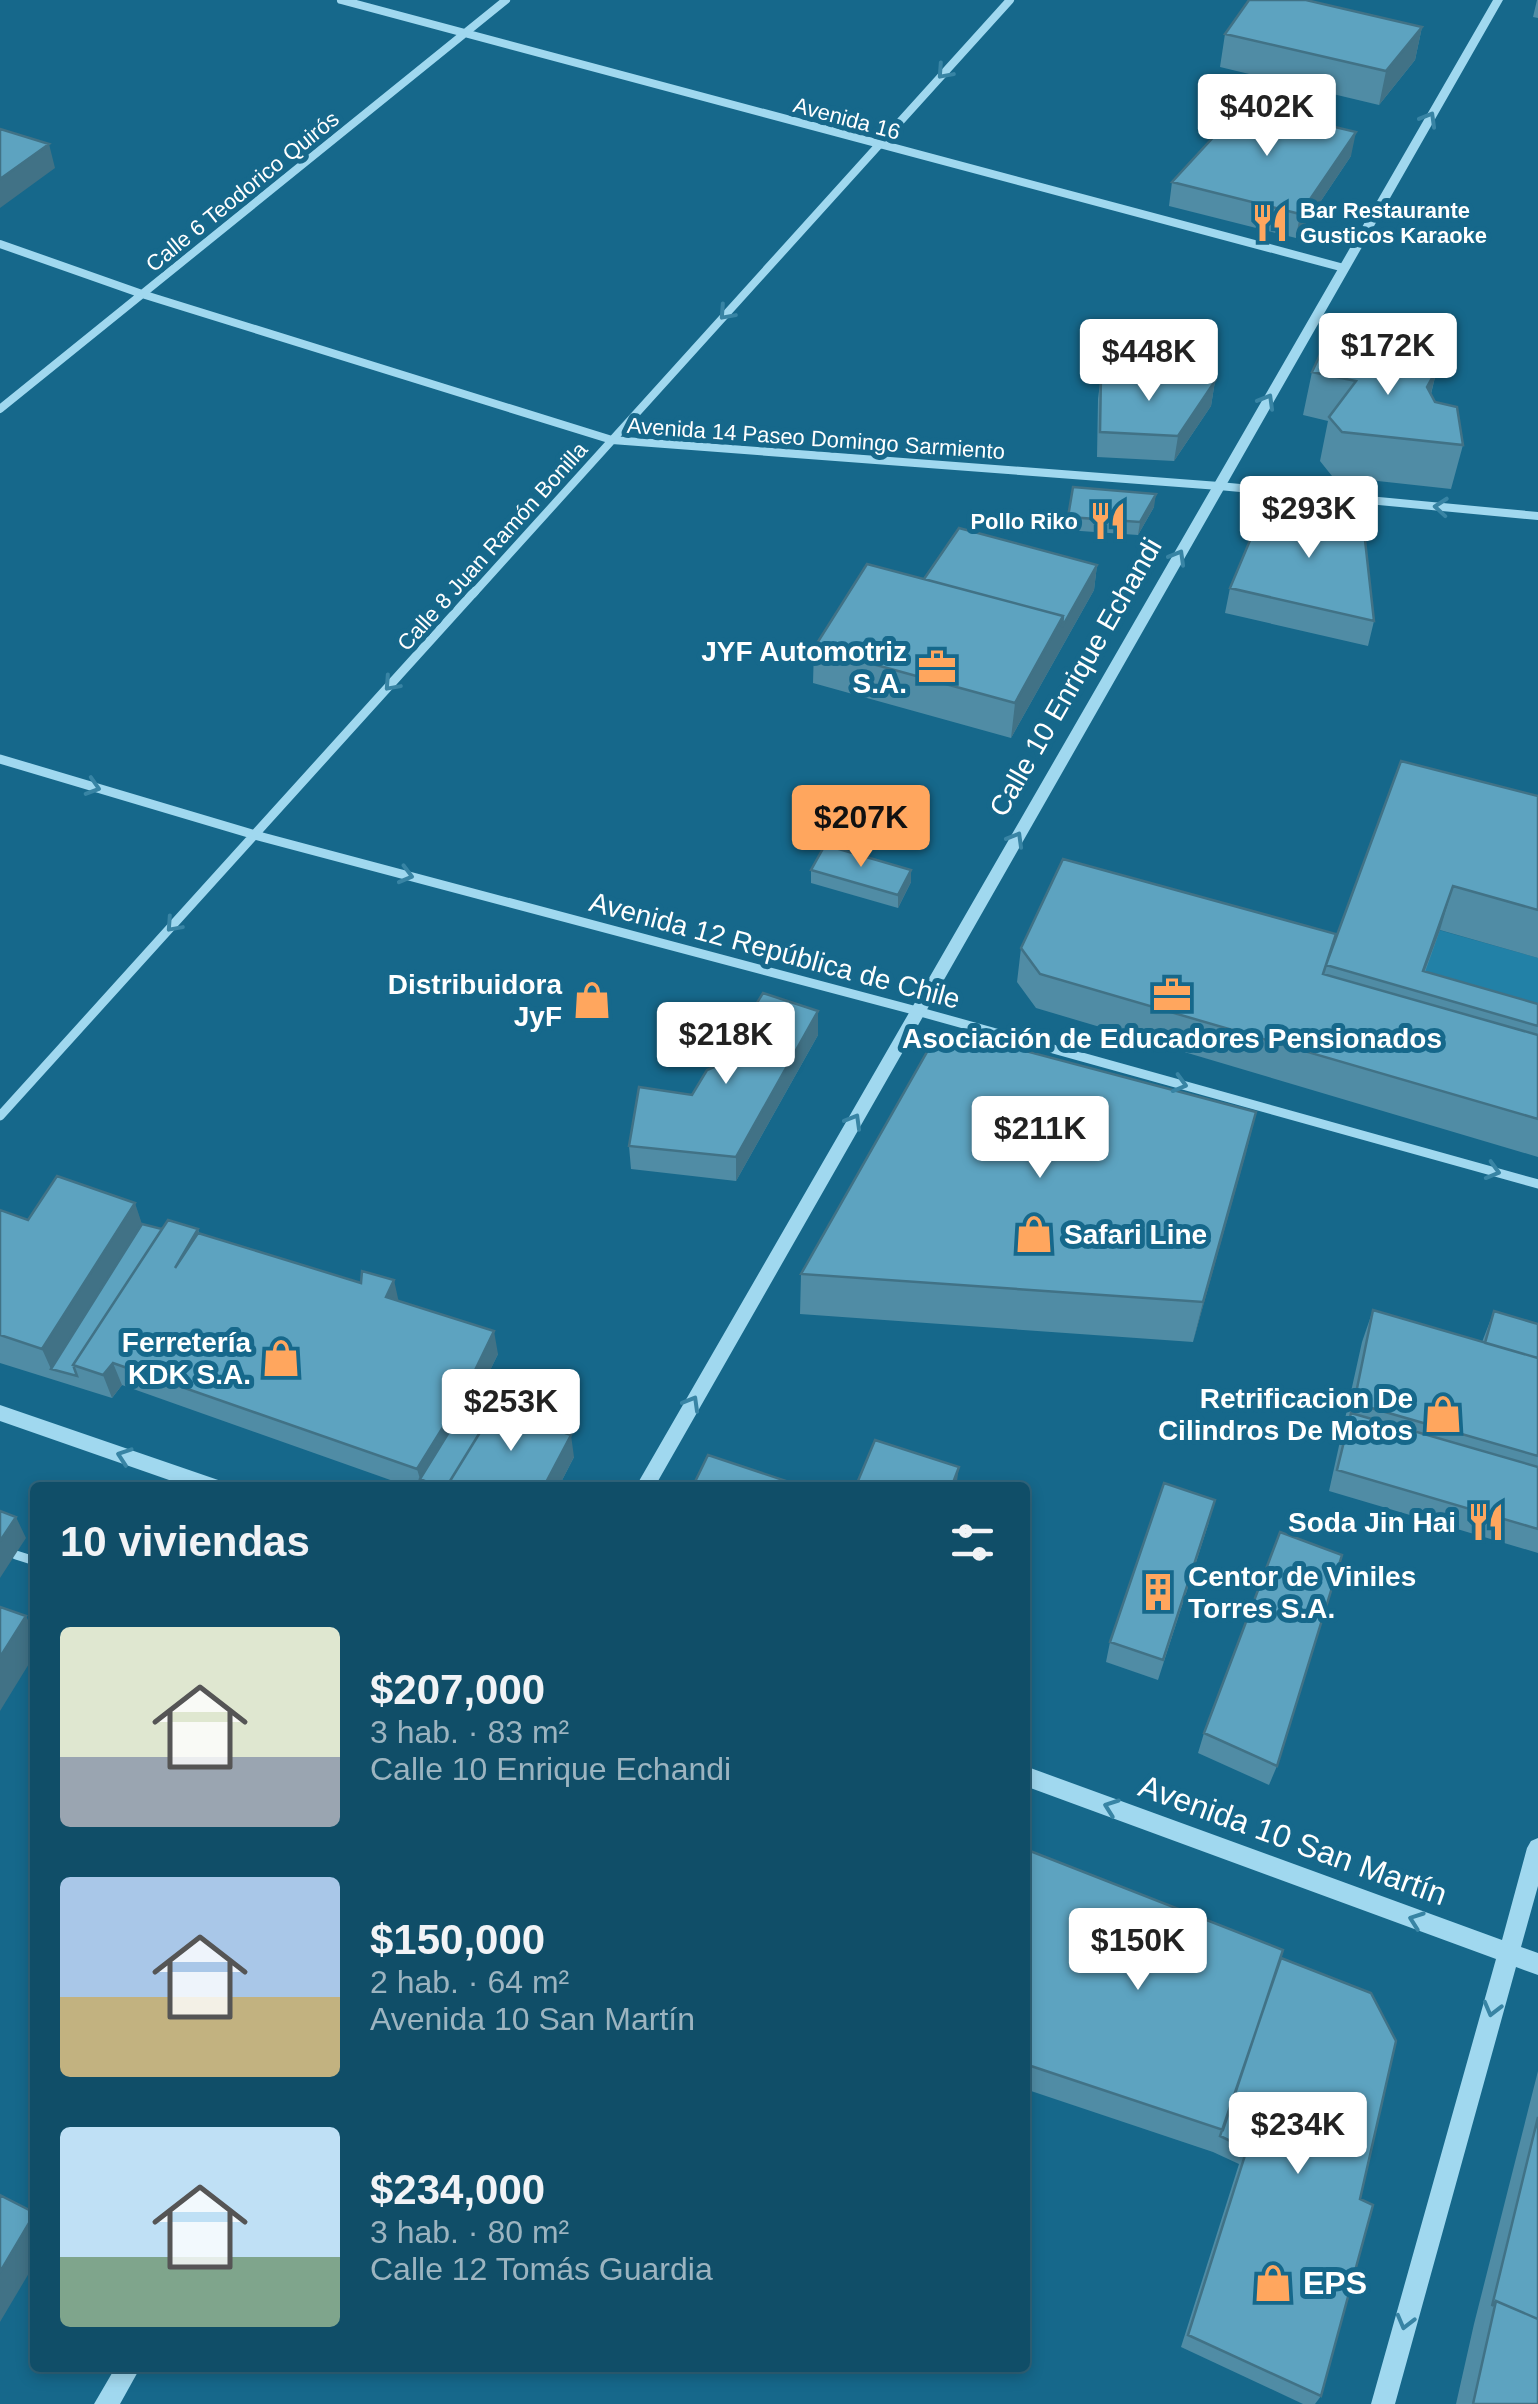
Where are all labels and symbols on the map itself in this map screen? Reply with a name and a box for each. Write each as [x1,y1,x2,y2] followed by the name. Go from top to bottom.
[938,60,956,79] one-way arrow
[1197,74,1337,159] pin: $402K
[791,92,903,145] street label: Avenida 16
[141,106,344,277] street label: Calle 6 Teodorico Quirós
[1417,112,1437,130] one-way arrow
[1300,198,1487,248] place label: Bar Restaurante Gusticos Karaoke
[1249,202,1291,244] restaurant icon: Bar Restaurante Gusticos Karaoke
[720,301,738,320] one-way arrow
[1318,313,1458,398] pin: $172K
[1079,319,1219,404] pin: $448K
[1255,394,1275,412] one-way arrow
[626,413,1006,464] street label: Avenida 14 Paseo Domingo Sarmiento
[392,437,593,656] street label: Calle 8 Juan Ramón Bonilla
[1239,476,1379,561] pin: $293K
[1433,496,1449,518] one-way arrow
[1087,500,1129,542] restaurant icon: Pollo Riko
[970,509,1078,534] place label: Pollo Riko
[983,533,1168,822] street label: Calle 10 Enrique Echandi
[1166,550,1185,568] one-way arrow
[701,636,907,699] place label: JYF Automotriz S.A.
[916,646,958,688] office icon: JYF Automotriz S.A.
[385,672,403,691] one-way arrow
[84,775,101,796] one-way arrow
[791,785,931,870] pin: $207K
[1004,832,1023,850] one-way arrow
[397,864,414,885] one-way arrow
[586,886,964,1015] street label: Avenida 12 República de Chile
[167,913,185,932] one-way arrow
[388,969,562,1032] place label: Distribuidora JyF
[1151,974,1193,1016] office icon: Asociación de Educadores Pensionados
[571,979,613,1021] shop icon: Distribuidora JyF
[656,1002,796,1087] pin: $218K
[902,1023,1442,1054] place label: Asociación de Educadores Pensionados
[1171,1072,1188,1093] one-way arrow
[970,1096,1110,1181] pin: $211K
[842,1114,861,1132] one-way arrow
[1484,1159,1501,1180] one-way arrow
[1013,1213,1055,1255] shop icon: Safari Line
[1064,1219,1207,1250] place label: Safari Line
[122,1327,251,1390] place label: Ferretería KDK S.A.
[260,1337,302,1379] shop icon: Ferretería KDK S.A.
[441,1369,581,1454] pin: $253K
[1158,1383,1413,1446] place label: Retrificacion De Cilindros De Motos
[1422,1393,1464,1435] shop icon: Retrificacion De Cilindros De Motos
[680,1396,700,1414] one-way arrow
[117,1447,134,1468] one-way arrow
[1465,1501,1507,1543] restaurant icon: Soda Jin Hai
[1288,1507,1456,1538] place label: Soda Jin Hai
[1188,1561,1416,1624] place label: Centor de Viniles Torres S.A.
[1137,1571,1179,1613] building icon: Centor de Viniles Torres S.A.
[1134,1768,1452,1912] street label: Avenida 10 San Martín
[1103,1798,1120,1819] one-way arrow
[1068,1908,1208,1993] pin: $150K
[1408,1911,1425,1932] one-way arrow
[1482,1999,1503,2017] one-way arrow
[1228,2092,1368,2177] pin: $234K
[1252,2262,1294,2304] shop icon: EPS
[1303,2265,1367,2301] place label: EPS
[1396,2313,1417,2330] one-way arrow

